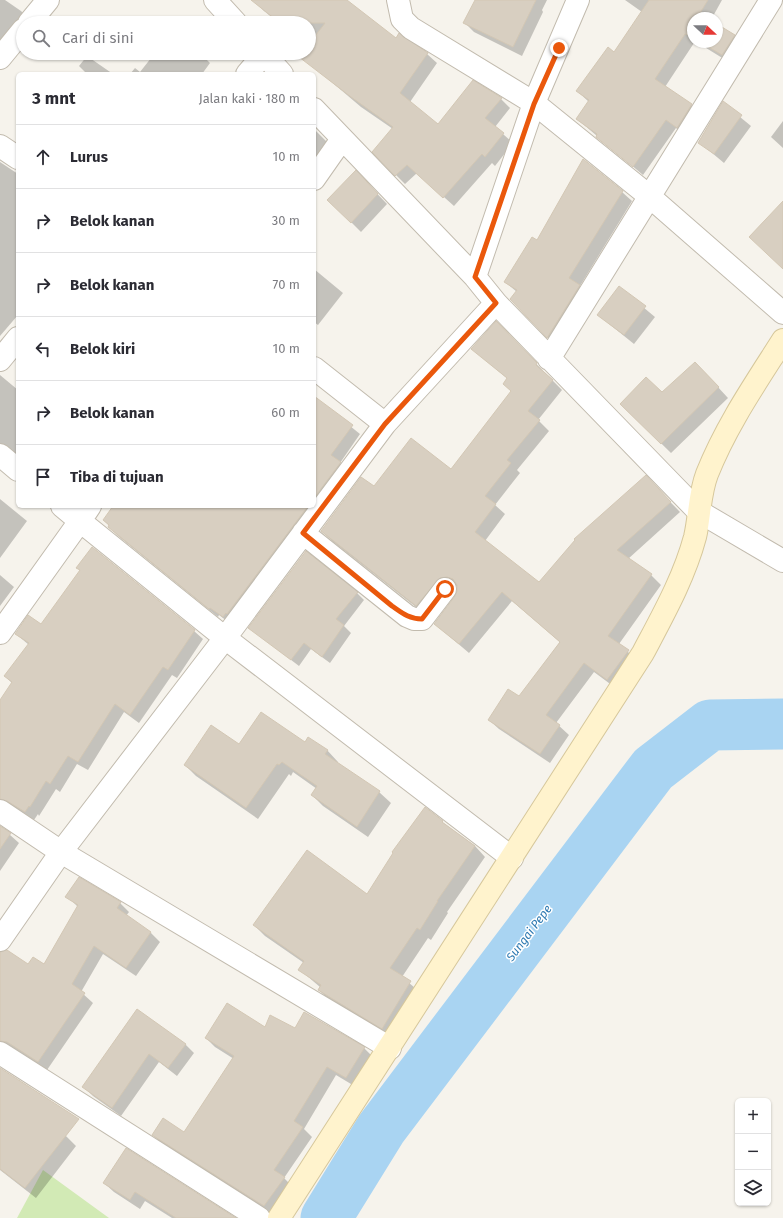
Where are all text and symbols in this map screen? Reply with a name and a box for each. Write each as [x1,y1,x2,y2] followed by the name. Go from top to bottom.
[687,12,723,48] north arrow
[16,16,316,60] search box
[30,27,52,49] icon: search
[62,29,134,47] text: Cari di sini
[550,39,568,57] route end
[32,88,76,109] text: 3 mnt
[199,91,300,106] text: Jalan kaki · 180 m
[32,146,54,168] icon: ahead
[70,148,108,166] text: Lurus
[273,149,300,164] text: 10 m
[32,210,54,232] icon: right
[70,212,154,230] text: Belok kanan
[272,213,300,228] text: 30 m
[32,274,54,296] icon: right
[70,276,154,294] text: Belok kanan
[273,277,300,292] text: 70 m
[32,338,54,360] icon: left
[70,340,135,358] text: Belok kiri
[273,341,300,356] text: 10 m
[32,402,54,424] icon: right
[70,404,154,422] text: Belok kanan
[271,405,300,420] text: 60 m
[32,466,54,488] icon: arrive
[70,468,164,486] text: Tiba di tujuan
[436,580,454,598] route start
[503,902,555,965] water label: Sungai Pepe
[735,1098,771,1206] map controls
[735,1098,771,1134] button: +
[735,1134,771,1170] button: −
[735,1170,771,1206] button: layers

